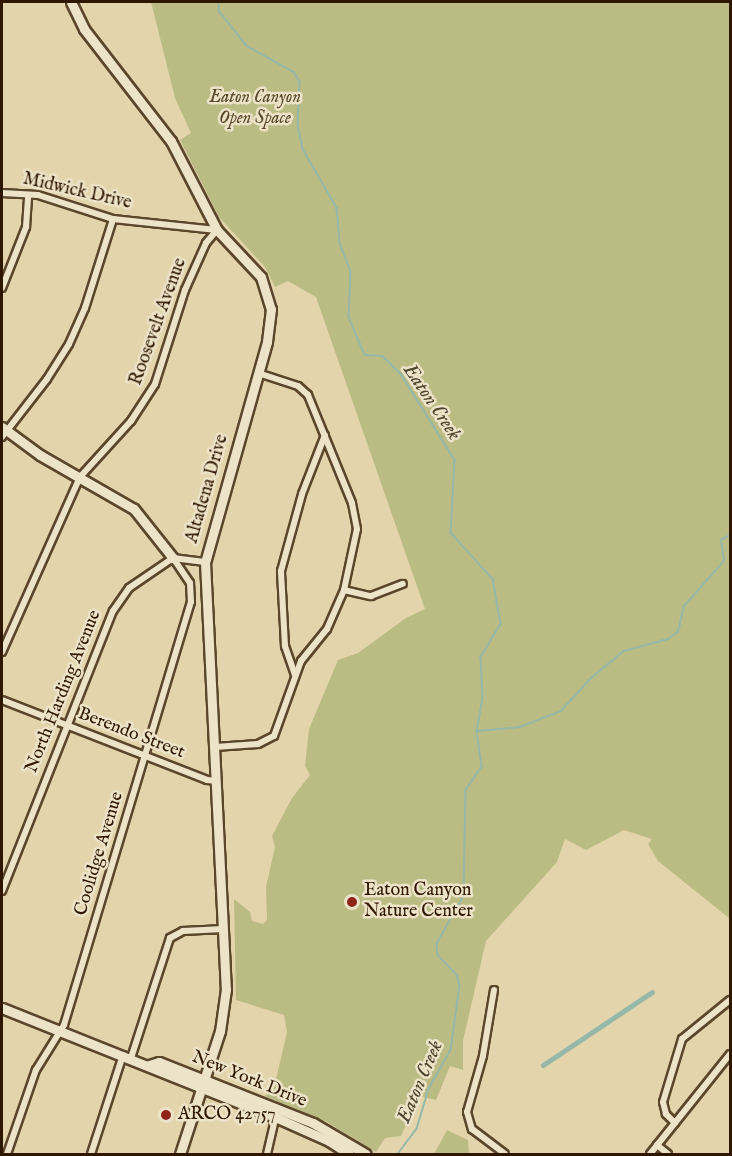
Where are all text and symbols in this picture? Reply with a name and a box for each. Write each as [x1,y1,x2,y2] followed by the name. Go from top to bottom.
[209,88,301,130] park label: Eaton Canyon Open Space
[21,169,133,215] street label: Midwick Drive
[126,255,192,389] street label: Roosevelt Avenue
[398,359,466,445] water label: Eaton Creek
[182,432,234,546] street label: Altadena Drive
[21,607,107,777] street label: North Harding Avenue
[75,704,187,764] street label: Berendo Street
[71,789,129,919] street label: Coolidge Avenue
[364,881,473,924] place label: Eaton Canyon Nature Center
[345,895,359,909] marker: Eaton Canyon Nature Center
[392,1037,448,1127] water label: Eaton Creek
[188,1047,310,1113] street label: New York Drive
[178,1104,276,1126] place label: ARCO 42757
[159,1108,173,1122] marker: ARCO 42757

